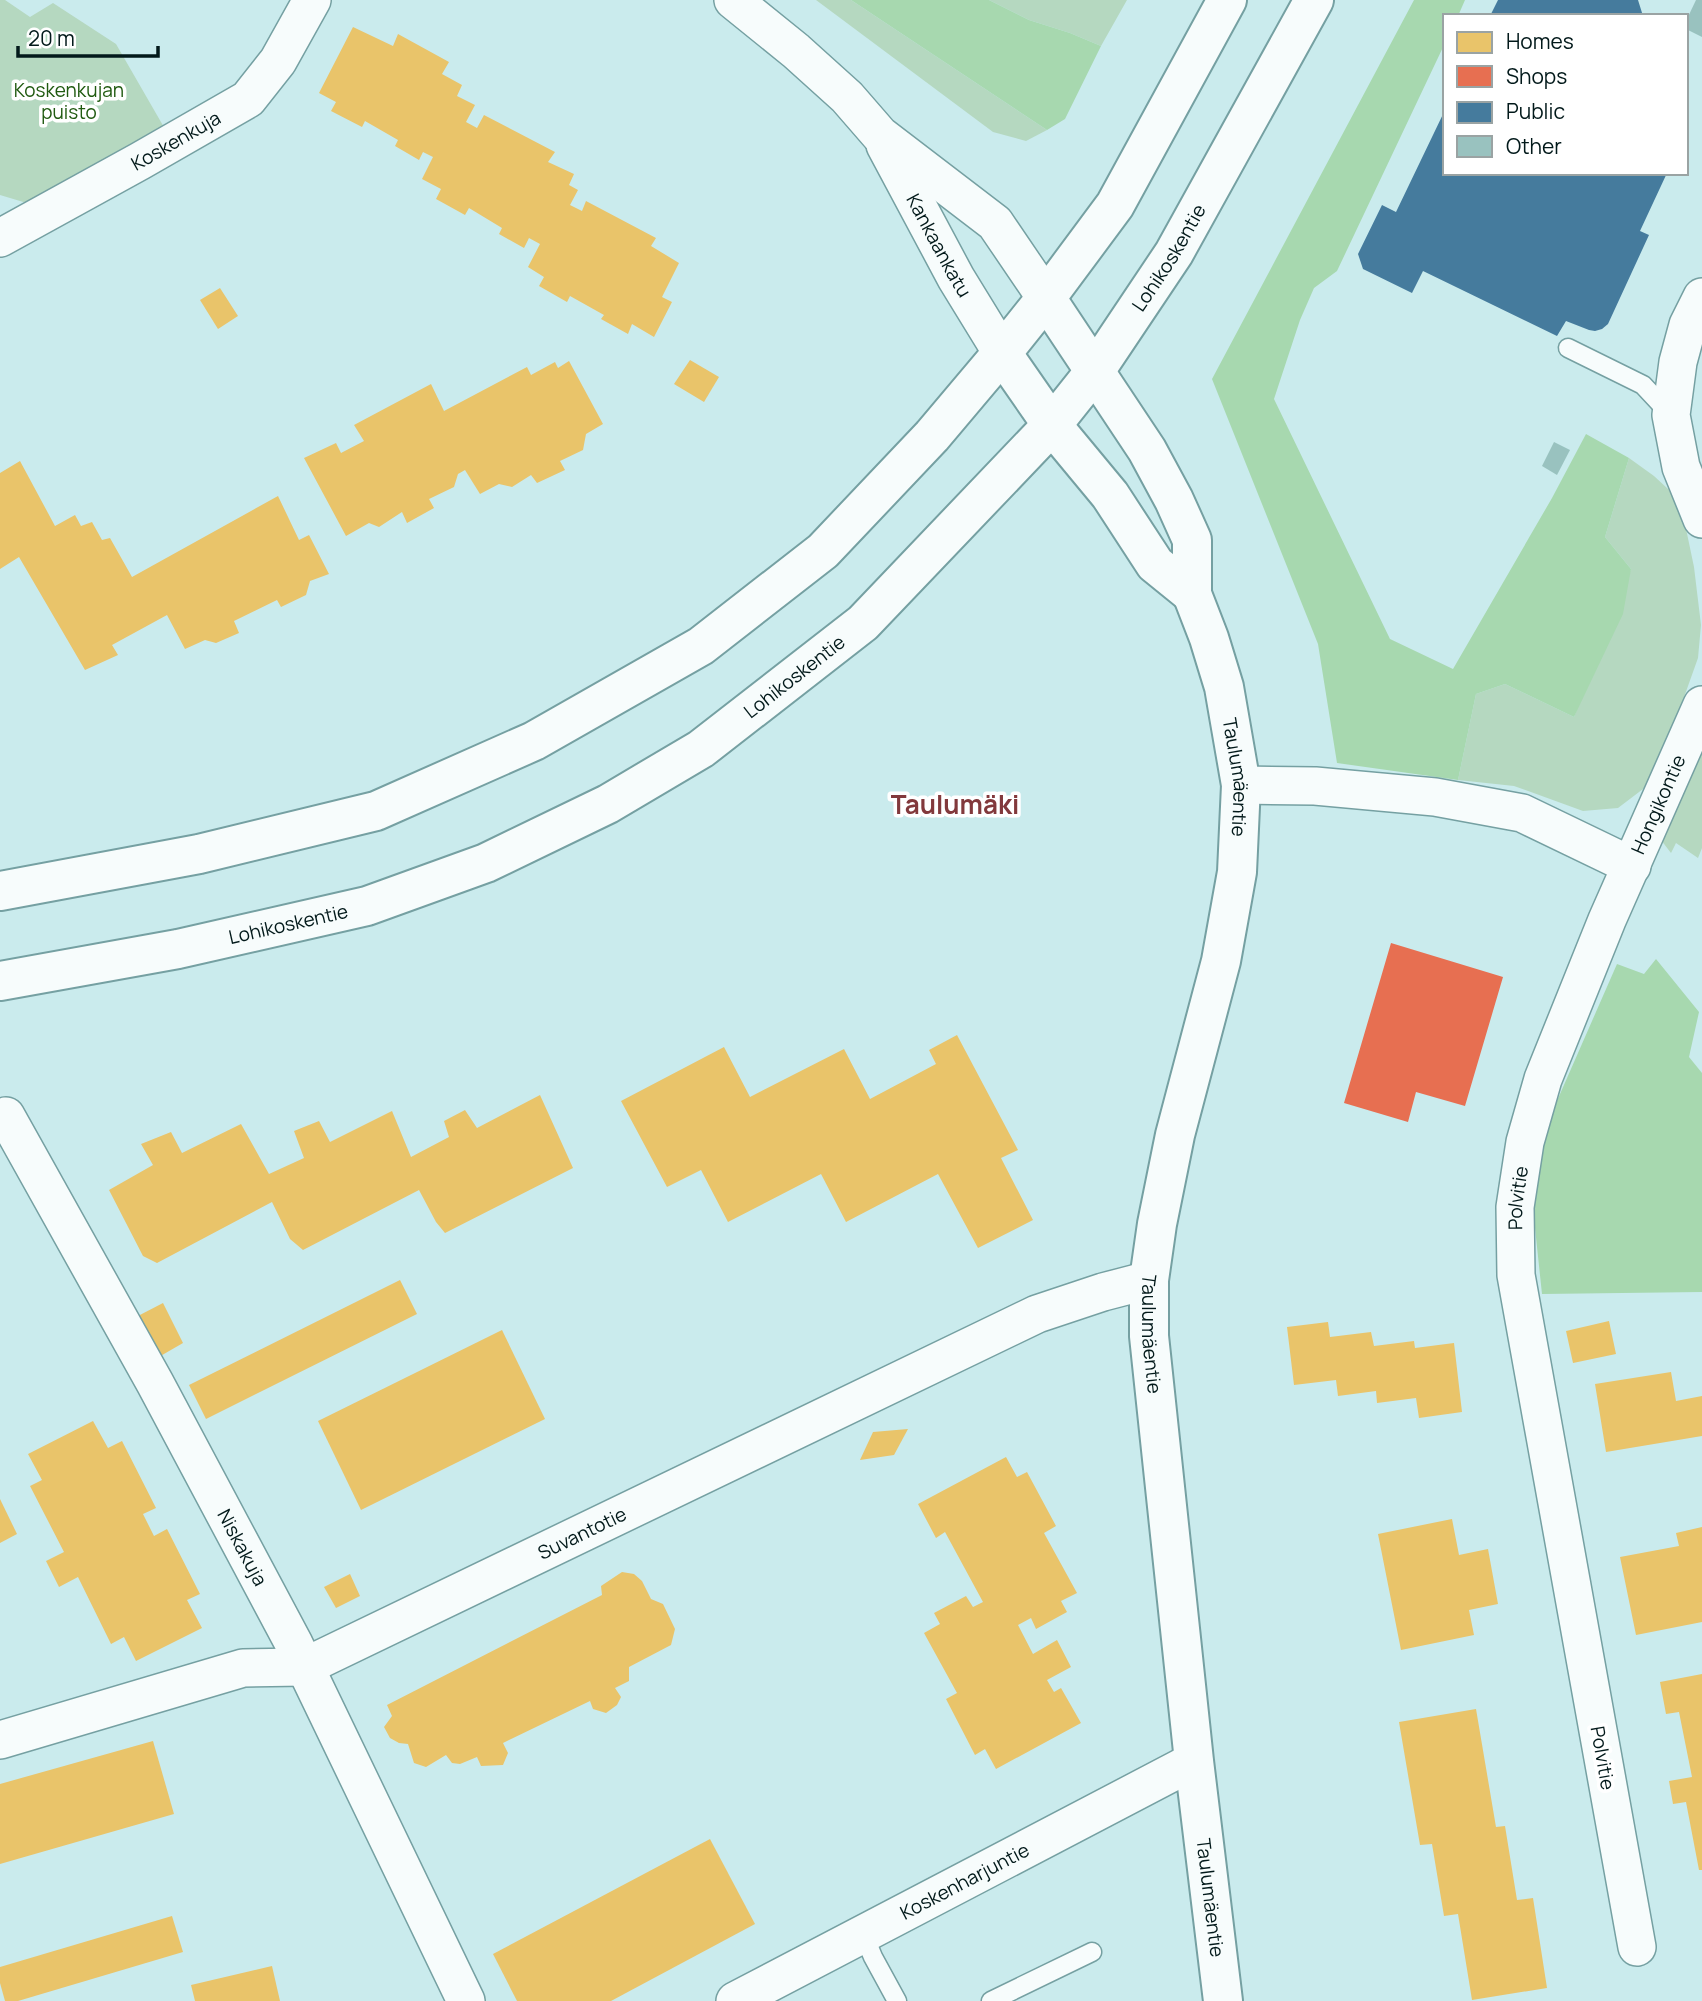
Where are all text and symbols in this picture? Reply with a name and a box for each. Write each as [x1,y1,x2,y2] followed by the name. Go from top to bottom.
[18,14,158,58] scale bar
[1443,14,1688,175] legend
[28,24,75,52] text: 20 m
[1506,27,1574,55] text: Homes
[1506,62,1567,90] text: Shops
[14,77,124,125] park label: Koskenkujan puisto
[1506,97,1565,125] text: Public
[126,105,225,176] street label: Koskenkuja
[1506,132,1562,160] text: Other
[900,189,978,302] street label: Kankaankatu
[1126,199,1212,316] street label: Lohikoskentie
[738,629,850,724] street label: Lohikoskentie
[1217,716,1254,837] street label: Taulumäentie
[1625,750,1691,858] street label: Hongikontie
[891,786,1019,822] district label: Taulumäki
[226,898,350,950] street label: Lohikoskentie
[1502,1164,1534,1230] street label: Polvitie
[1135,1272,1168,1395] street label: Taulumäentie
[533,1501,631,1566] street label: Suvantotie
[211,1504,274,1590] street label: Niskakuja
[1585,1724,1621,1792] street label: Polvitie
[895,1837,1034,1925] street label: Koskenharjuntie
[1190,1837,1231,1959] street label: Taulumäentie

